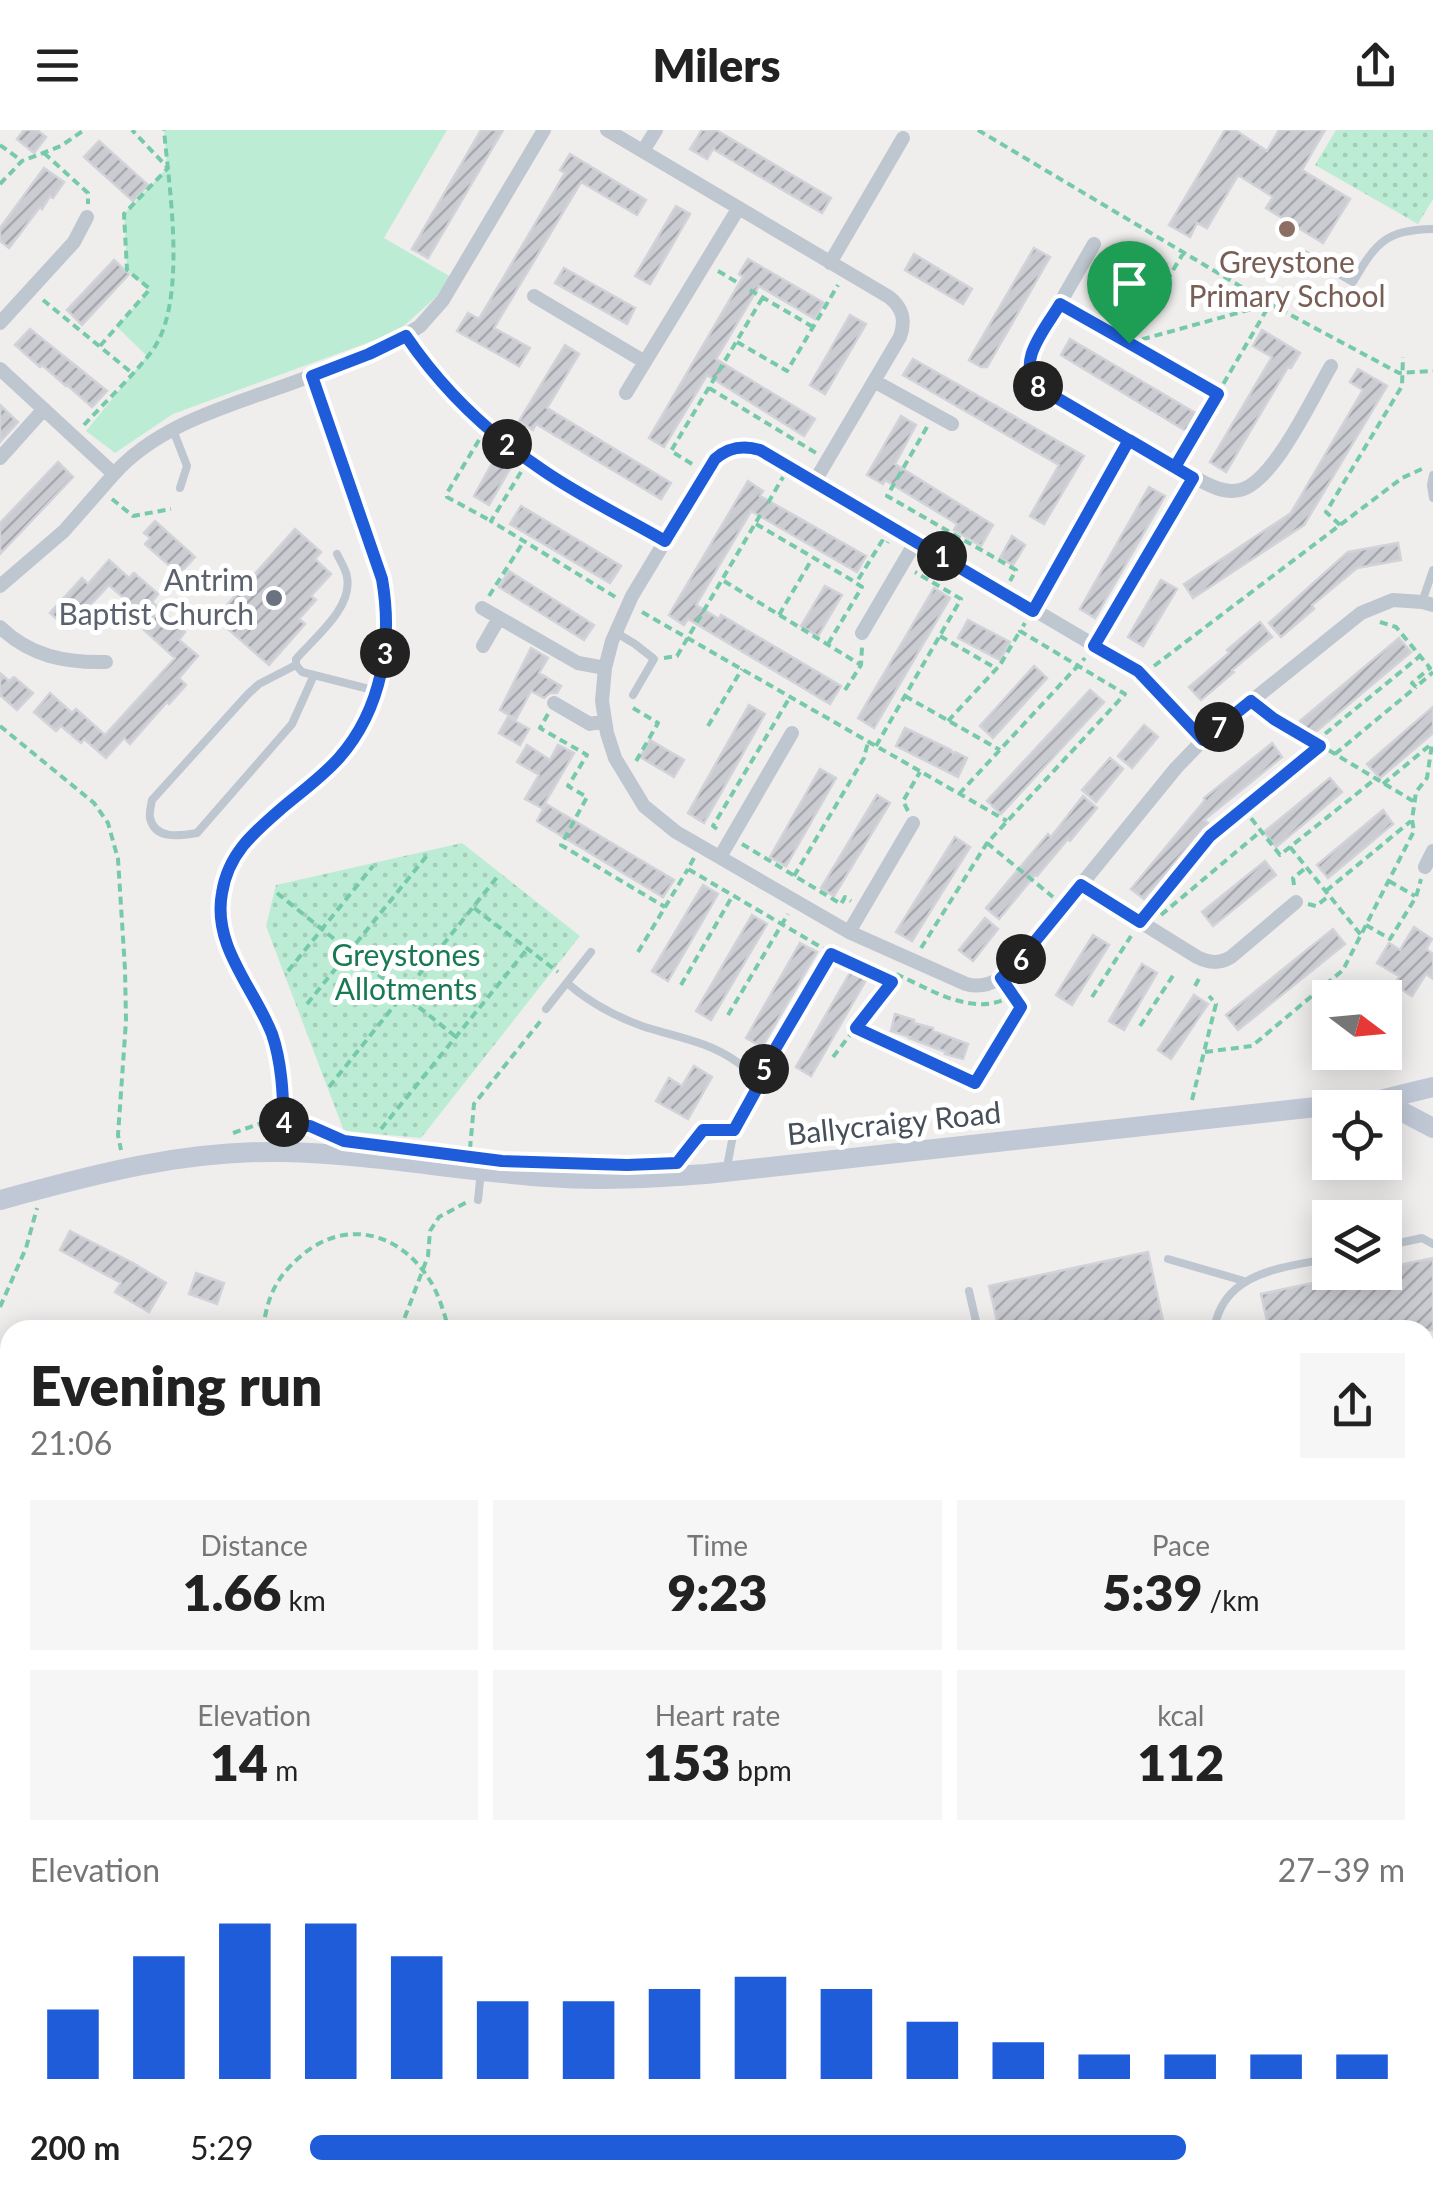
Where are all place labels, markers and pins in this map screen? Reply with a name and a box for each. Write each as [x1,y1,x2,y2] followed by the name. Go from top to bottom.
[1276,218,1298,240] marker: Greystone Primary School
[1087,241,1172,344] pin
[1188,243,1386,313] place label: Greystone Primary School
[1013,361,1063,411] pin: 8
[482,419,532,469] pin: 2
[917,531,967,581] pin: 1
[59,561,254,631] place label: Antrim Baptist Church
[263,587,285,609] marker: Antrim Baptist Church
[360,628,410,678] pin: 3
[1194,702,1244,752] pin: 7
[996,934,1046,984] pin: 6
[739,1044,789,1094] pin: 5
[259,1097,309,1147] pin: 4

